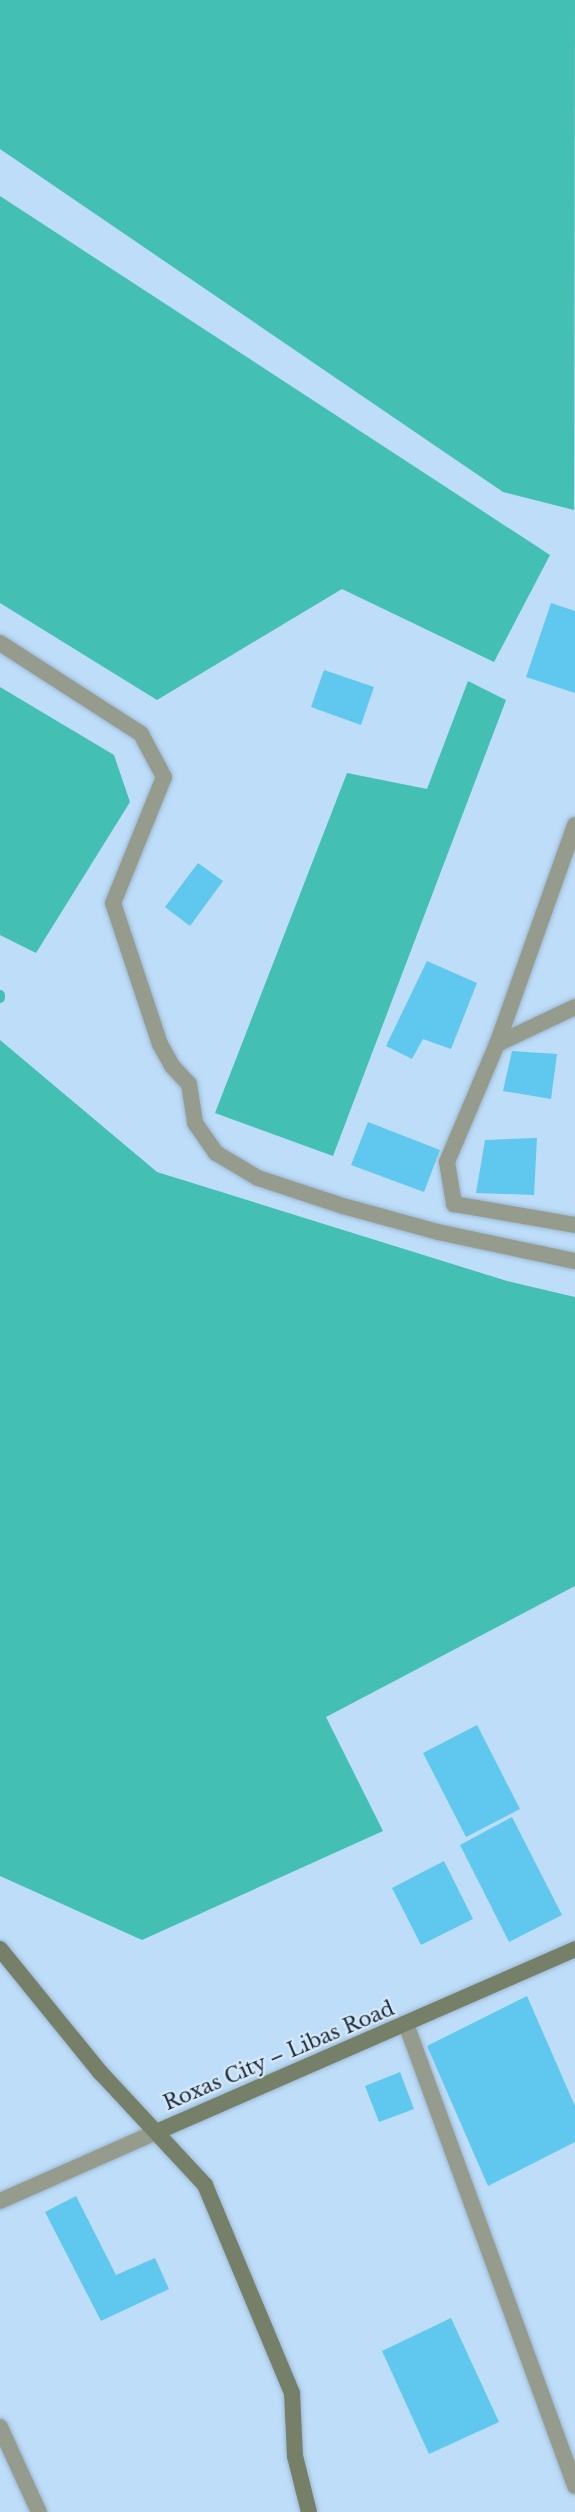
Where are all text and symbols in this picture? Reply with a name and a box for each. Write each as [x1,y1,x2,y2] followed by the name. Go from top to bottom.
[160,1996,398,2116] street label: Roxas City – Libas Road

